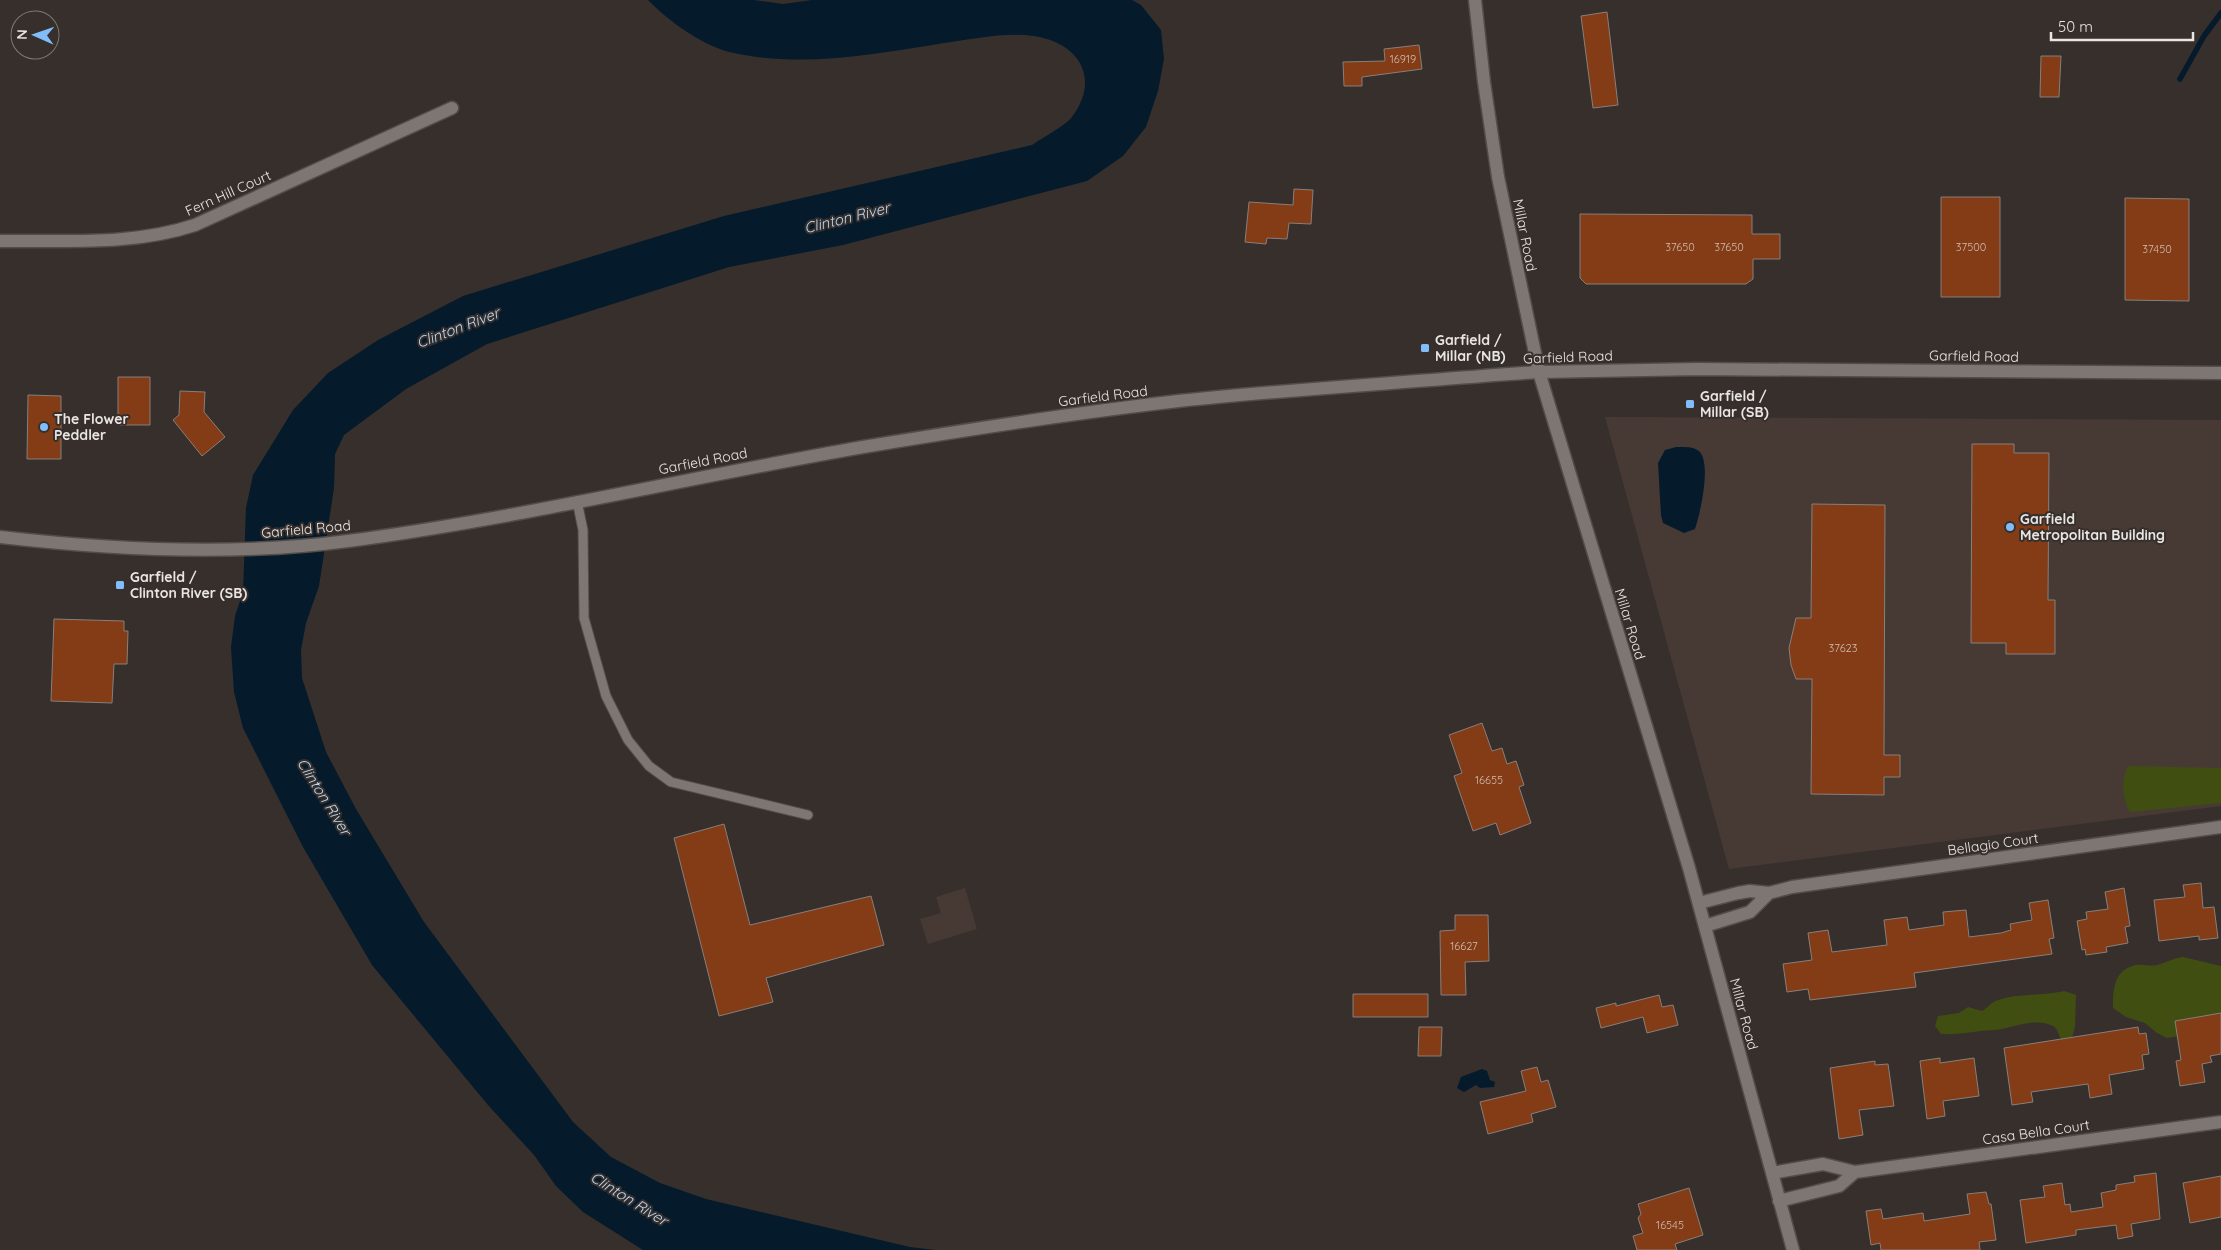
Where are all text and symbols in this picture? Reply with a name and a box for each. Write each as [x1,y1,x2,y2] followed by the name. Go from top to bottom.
[10,10,60,60] north arrow
[2051,10,2194,42] scale bar
[2058,17,2093,36] text: 50 m
[13,29,31,40] text: N
[1390,52,1416,66] house number: 16919
[182,166,274,220] street label: Fern Hill Court
[802,197,894,237] water label: Clinton River
[1509,197,1541,273] street label: Millar Road
[1665,240,1695,254] house number: 37650
[1714,240,1744,254] house number: 37650
[1956,240,1986,254] house number: 37500
[2142,242,2172,256] house number: 37450
[414,302,504,352] water label: Clinton River
[1435,331,1506,365] place label: Garfield / Millar (NB)
[1419,342,1431,354] marker: Garfield / Millar (NB)
[1523,346,1613,368] street label: Garfield Road
[1929,346,2019,366] street label: Garfield Road
[1057,382,1149,410] street label: Garfield Road
[1700,387,1769,421] place label: Garfield / Millar (SB)
[1684,398,1696,410] marker: Garfield / Millar (SB)
[54,410,128,444] place label: The Flower Peddler
[38,421,50,433] marker: The Flower Peddler
[657,444,749,478] street label: Garfield Road
[2020,510,2165,544] place label: Garfield Metropolitan Building
[260,516,352,542] street label: Garfield Road
[2004,521,2016,533] marker: Garfield Metropolitan Building
[130,568,247,602] place label: Garfield / Clinton River (SB)
[114,579,126,591] marker: Garfield / Clinton River (SB)
[1611,586,1649,662] street label: Millar Road
[1829,641,1858,655] house number: 37623
[293,755,357,841] water label: Clinton River
[1475,773,1503,787] house number: 16655
[1946,829,2040,859] street label: Bellagio Court
[1450,939,1478,953] house number: 16627
[1726,976,1762,1052] street label: Millar Road
[1981,1116,2091,1148] street label: Casa Bella Court
[587,1167,673,1231] water label: Clinton River
[1656,1218,1684,1232] house number: 16545

